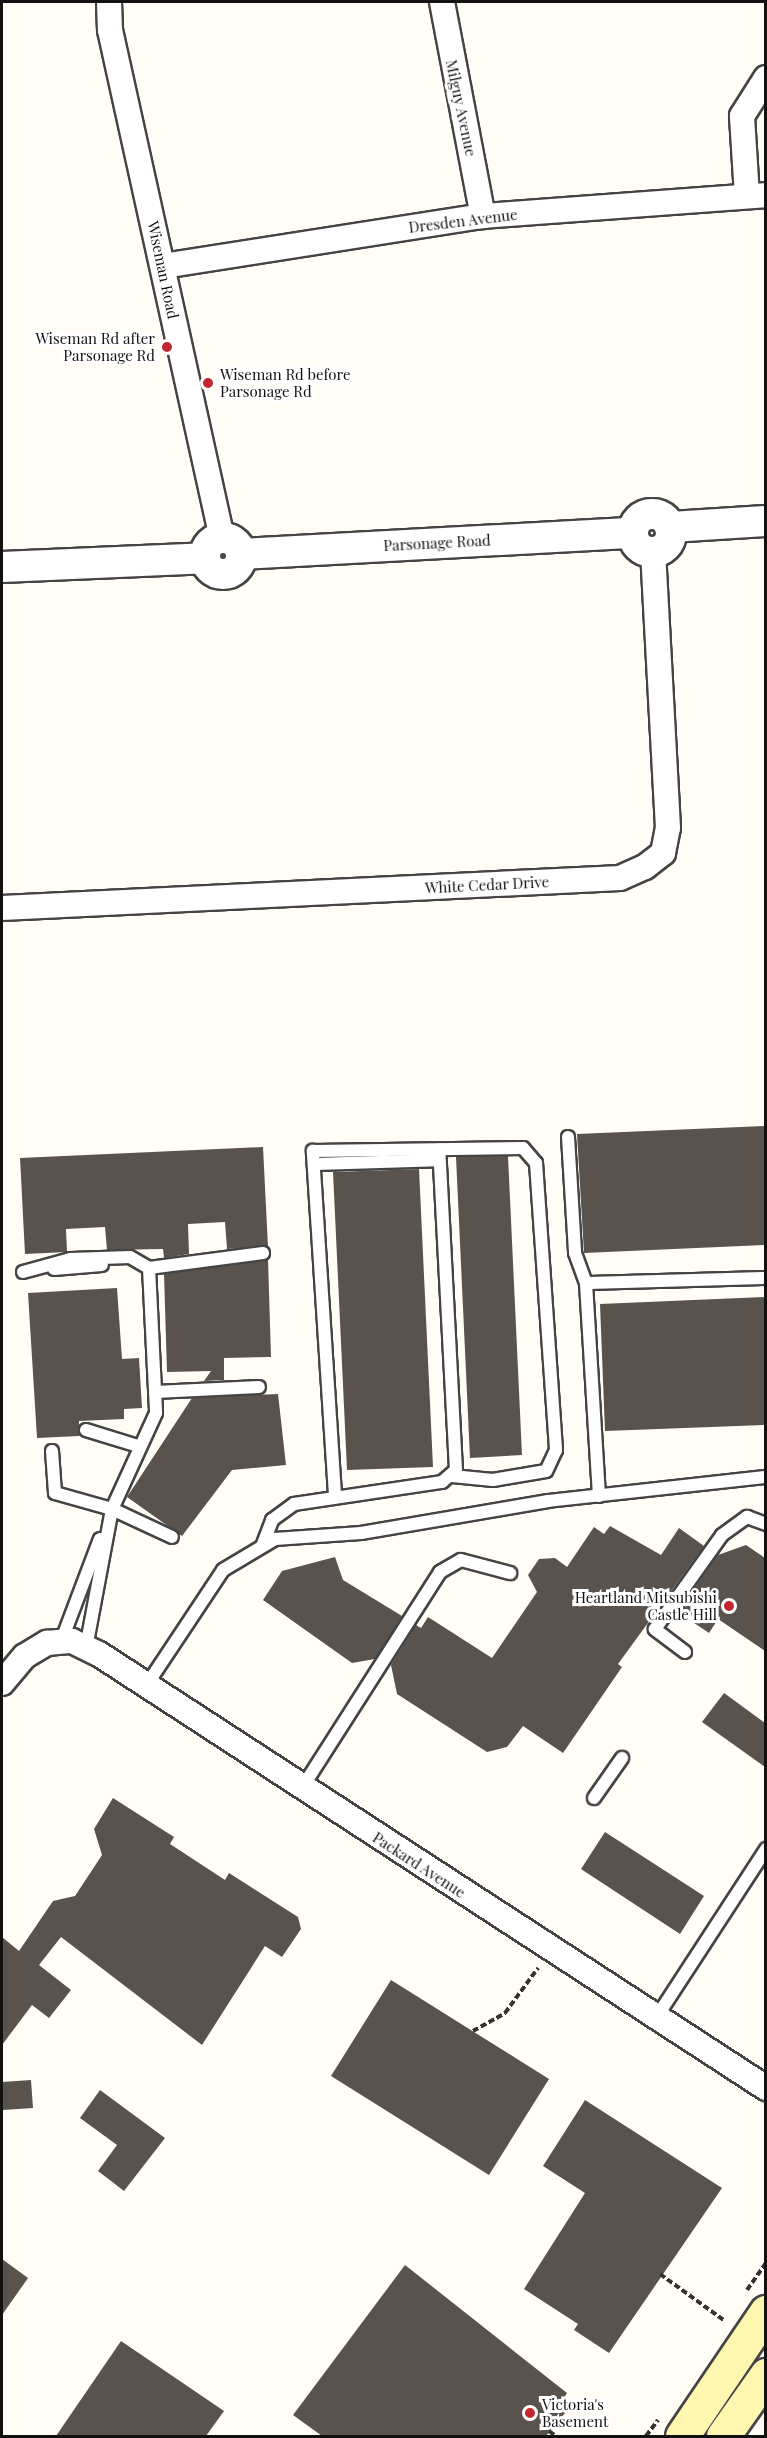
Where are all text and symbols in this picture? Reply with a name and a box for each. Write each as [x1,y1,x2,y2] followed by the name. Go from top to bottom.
[442,58,480,158] street label: Milguy Avenue
[407,205,519,237] street label: Dresden Avenue
[144,219,182,321] street label: Wiseman Road
[35,329,155,364] place label: Wiseman Rd after Parsonage Rd
[160,340,174,354] marker: Wiseman Rd after Parsonage Rd
[220,365,350,400] place label: Wiseman Rd before Parsonage Rd
[201,376,215,390] marker: Wiseman Rd before Parsonage Rd
[383,531,491,555] street label: Parsonage Road
[424,873,550,897] street label: White Cedar Drive
[575,1588,717,1623] place label: Heartland Mitsubishi Castle Hill
[722,1599,736,1613] marker: Heartland Mitsubishi Castle Hill
[369,1828,469,1902] street label: Packard Avenue
[542,2395,608,2430] place label: Victoria's Basement
[523,2406,537,2420] marker: Victoria's Basement

